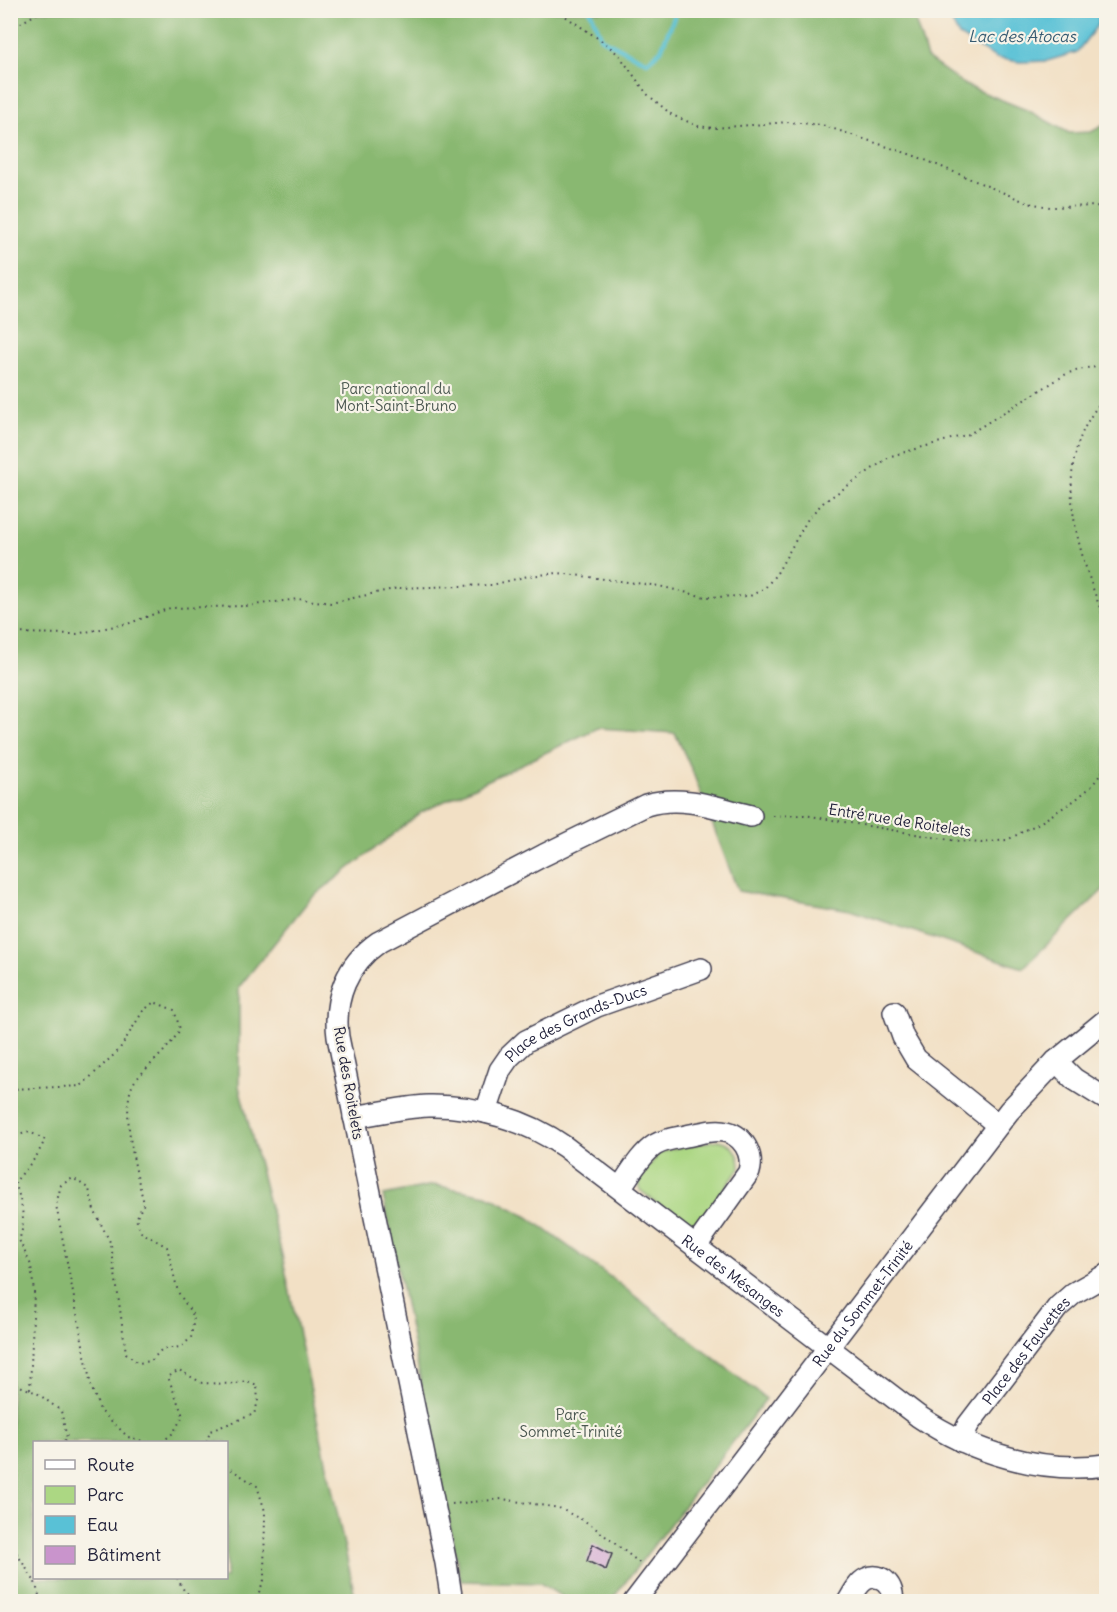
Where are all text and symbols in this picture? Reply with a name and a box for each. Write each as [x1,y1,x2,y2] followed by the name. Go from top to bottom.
[968,26,1077,46] water label: Lac des Atocas
[335,379,457,415] park label: Parc national du Mont-Saint-Bruno
[827,799,973,841] street label: Entré rue de Roitelets
[501,980,649,1066] street label: Place des Grands-Ducs
[330,1025,368,1141] street label: Rue des Roitelets
[678,1230,789,1321] street label: Rue des Mésanges
[808,1236,916,1370] street label: Rue du Sommet-Trinité
[978,1292,1074,1408] street label: Place des Fauvettes
[520,1405,622,1441] park label: Parc Sommet-Trinité
[33,1441,228,1579] legend
[87,1453,135,1476] text: Route
[87,1483,124,1506] text: Parc
[87,1513,118,1536] text: Eau
[87,1543,161,1566] text: Bâtiment

